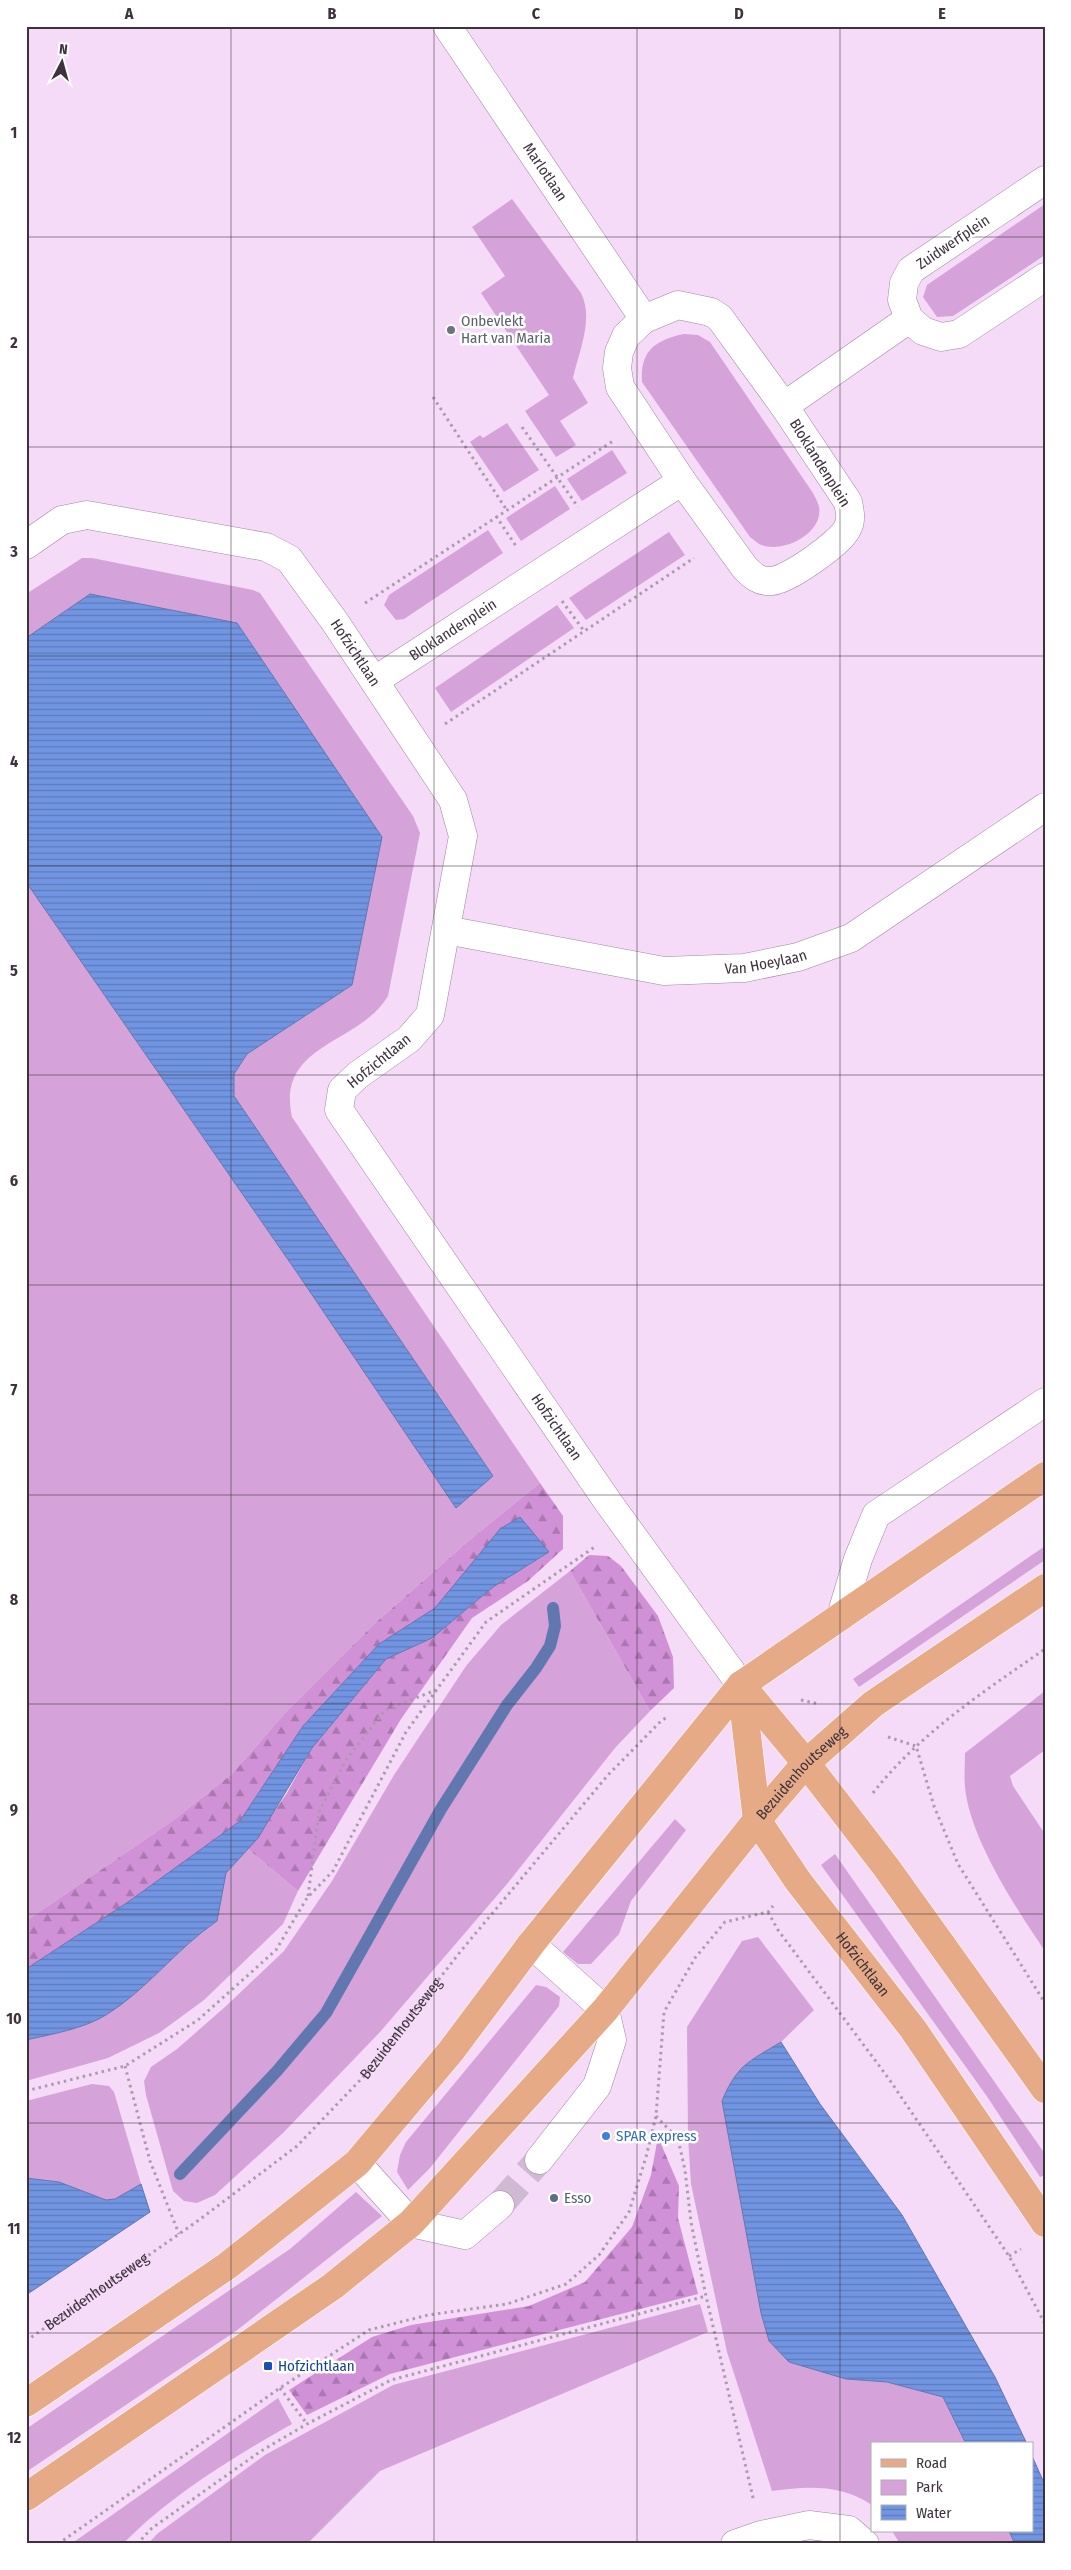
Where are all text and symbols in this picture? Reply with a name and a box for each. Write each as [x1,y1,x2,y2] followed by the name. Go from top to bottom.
[124,4,134,23] text: A
[328,4,337,23] text: B
[532,4,541,23] text: C
[734,4,744,23] text: D
[938,4,946,23] text: E
[38,38,88,88] north arrow
[58,41,68,58] text: N
[11,123,17,142] text: 1
[519,140,571,205] street label: Marlotlaan
[913,211,993,273] street label: Zuidwerfplein
[461,312,551,347] place label: Onbevlekt Hart van Maria
[445,324,457,336] marker: Onbevlekt Hart van Maria
[9,333,18,352] text: 2
[786,416,854,510] street label: Bloklandenplein
[9,542,18,561] text: 3
[406,595,500,665] street label: Bloklandenplein
[327,616,384,690] street label: Hofzichtlaan
[10,752,18,771] text: 4
[724,946,809,978] street label: Van Hoeylaan
[10,961,18,980] text: 5
[344,1030,414,1092] street label: Hofzichtlaan
[10,1171,18,1190] text: 6
[11,1380,18,1399] text: 7
[527,1390,586,1464] street label: Hofzichtlaan
[10,1590,19,1609] text: 8
[752,1722,850,1823] street label: Bezuidenhoutseweg
[10,1800,18,1819] text: 9
[832,1929,893,2000] street label: Hofzichtlaan
[356,1974,446,2083] street label: Bezuidenhoutseweg
[6,2009,22,2028] text: 10
[616,2127,697,2145] place label: SPAR express
[600,2130,612,2142] marker: SPAR express
[564,2189,592,2207] place label: Esso
[548,2192,560,2204] marker: Esso
[7,2219,21,2238] text: 11
[41,2249,152,2334] street label: Bezuidenhoutseweg
[278,2357,355,2375] place label: Hofzichtlaan
[262,2360,274,2372] marker: Hofzichtlaan
[7,2428,22,2447] text: 12
[871,2442,1034,2532] legend
[916,2454,947,2472] text: Road
[916,2478,943,2496] text: Park
[916,2504,952,2522] text: Water

